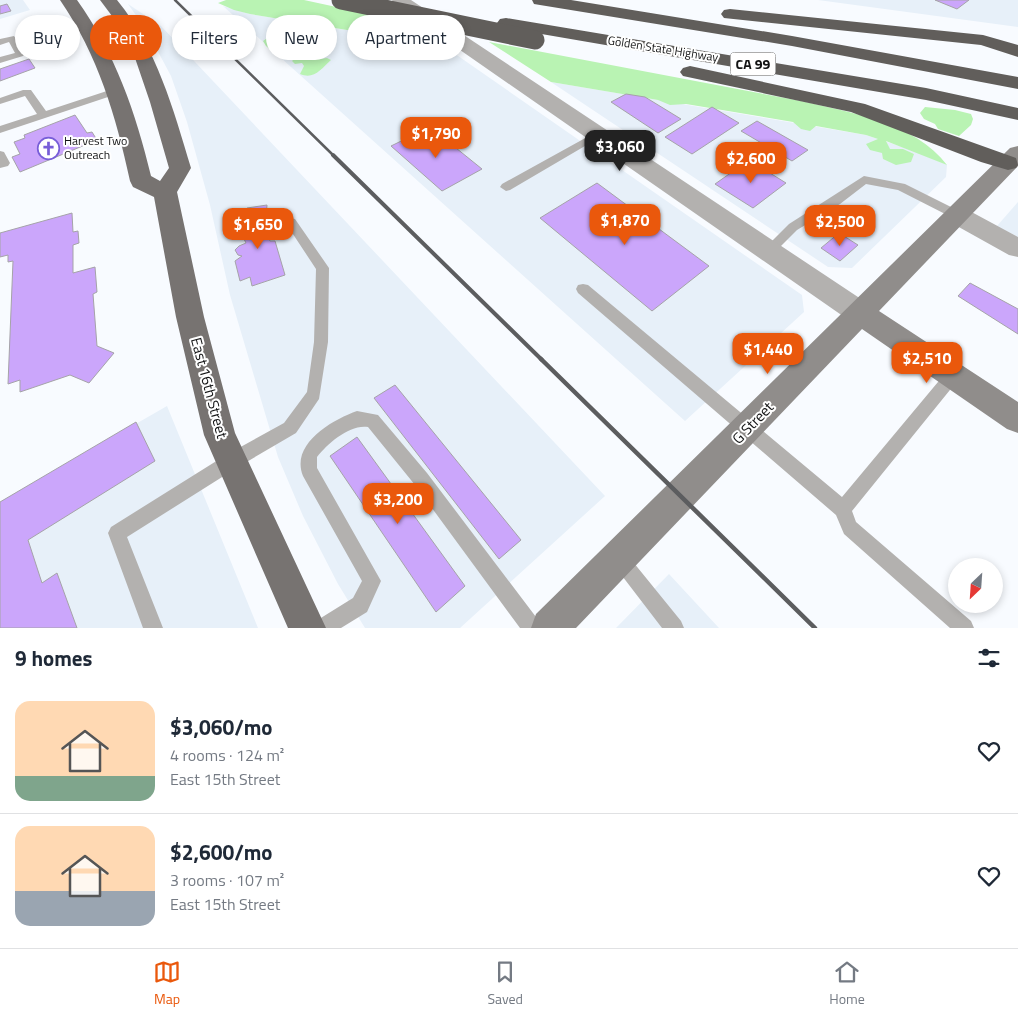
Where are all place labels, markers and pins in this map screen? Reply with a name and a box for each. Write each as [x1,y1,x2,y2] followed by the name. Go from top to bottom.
[395,116,477,159] pin: $1,790
[579,130,661,172] pin: $3,060
[64,131,127,164] place label: Harvest Two Outreach
[36,136,60,160] church icon: Harvest Two Outreach
[710,142,792,184] pin: $2,600
[584,204,666,246] pin: $1,870
[799,204,881,247] pin: $2,500
[217,208,299,250] pin: $1,650
[727,332,809,375] pin: $1,440
[886,342,968,384] pin: $2,510
[357,482,439,525] pin: $3,200

